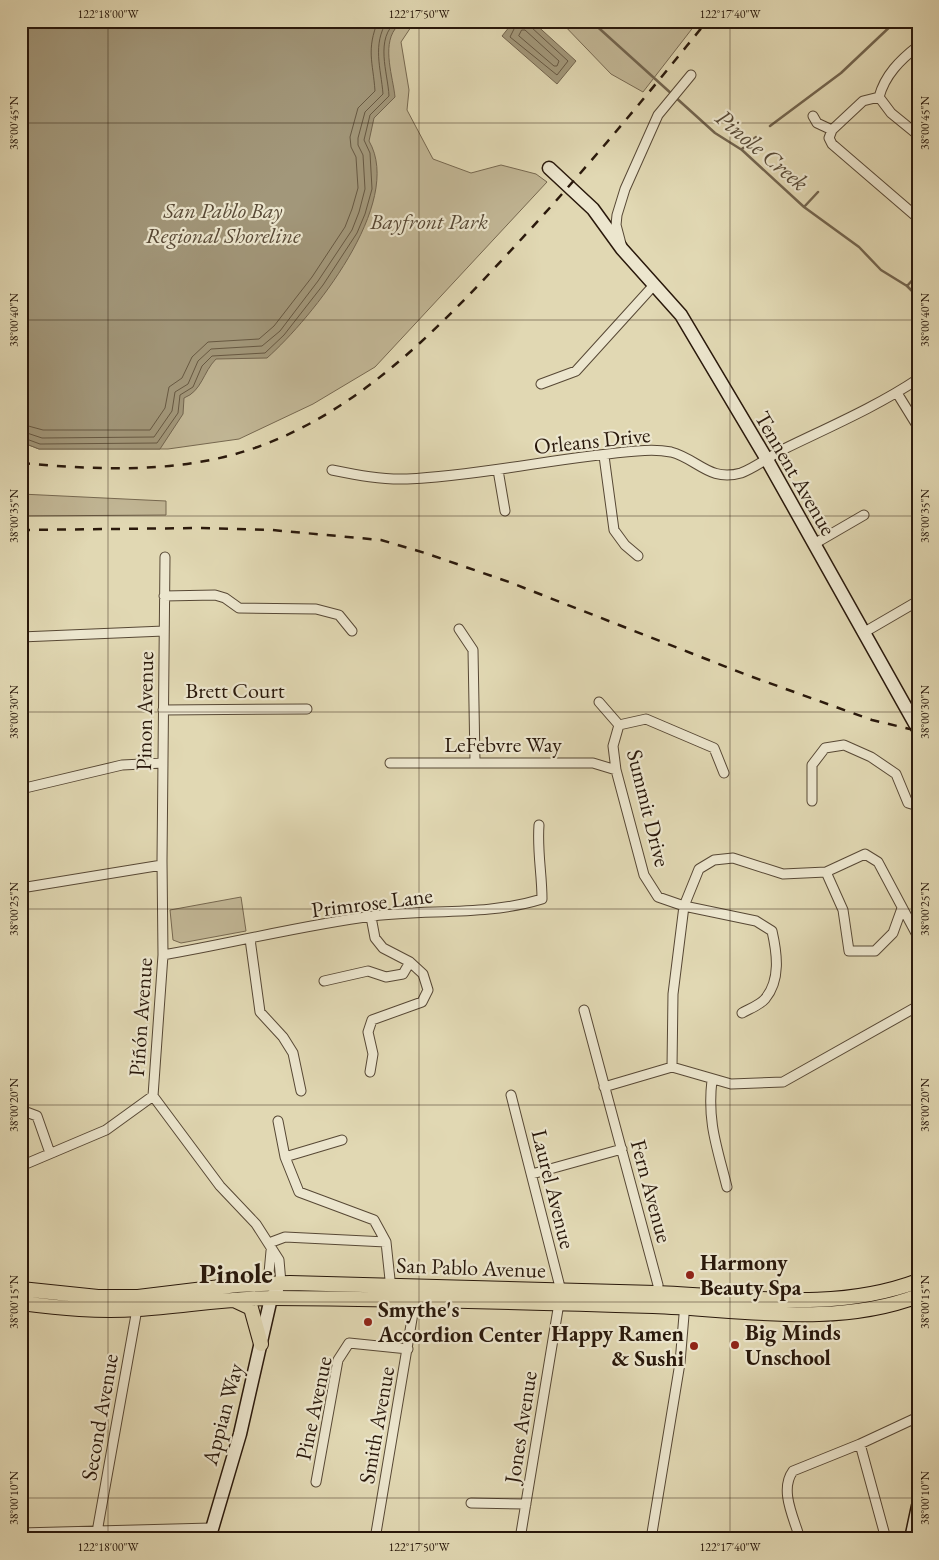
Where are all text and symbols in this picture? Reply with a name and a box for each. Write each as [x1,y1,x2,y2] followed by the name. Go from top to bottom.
[77,6,140,22] text: 122°18'00"W
[388,6,451,22] text: 122°17'50"W
[699,6,762,22] text: 122°17'40"W
[6,96,22,150] text: 38°00'45"N
[917,96,933,150] text: 38°00'45"N
[709,102,815,198] water label: Pinole Creek
[146,196,301,250] park label: San Pablo Bay Regional Shoreline
[369,207,488,236] park label: Bayfront Park
[6,293,22,347] text: 38°00'40"N
[917,293,933,347] text: 38°00'40"N
[748,406,843,541] street label: Tennent Avenue
[532,420,652,461] street label: Orleans Drive
[6,489,22,543] text: 38°00'35"N
[917,489,933,543] text: 38°00'35"N
[129,651,160,771] street label: Pinon Avenue
[185,676,285,705] street label: Brett Court
[6,685,22,739] text: 38°00'30"N
[917,685,933,739] text: 38°00'30"N
[444,730,562,759] street label: LeFebvre Way
[620,747,677,870] street label: Summit Drive
[310,881,435,924] street label: Primrose Lane
[6,882,22,936] text: 38°00'25"N
[917,882,933,936] text: 38°00'25"N
[122,956,159,1078] street label: Piñón Avenue
[6,1078,22,1132] text: 38°00'20"N
[917,1078,933,1132] text: 38°00'20"N
[525,1126,582,1252] street label: Laurel Avenue
[624,1136,679,1246] street label: Fern Avenue
[700,1248,802,1302] place label: Harmony Beauty Spa
[396,1250,547,1285] street label: San Pablo Avenue
[199,1255,273,1291] district label: Pinole
[684,1269,696,1281] marker: Harmony Beauty Spa
[6,1275,22,1329] text: 38°00'15"N
[917,1275,933,1329] text: 38°00'15"N
[377,1295,543,1349] place label: Smythe's Accordion Center
[362,1316,374,1328] marker: Smythe's Accordion Center
[745,1318,841,1372] place label: Big Minds Unschool
[551,1319,685,1373] place label: Happy Ramen & Sushi
[729,1339,741,1351] marker: Big Minds Unschool
[688,1340,700,1352] marker: Happy Ramen & Sushi
[74,1351,125,1483] street label: Second Avenue
[288,1353,339,1463] street label: Pine Avenue
[195,1360,250,1469] street label: Appian Way
[352,1364,401,1486] street label: Smith Avenue
[497,1368,544,1487] street label: Jones Avenue
[6,1471,22,1525] text: 38°00'10"N
[917,1471,933,1525] text: 38°00'10"N
[77,1539,140,1555] text: 122°18'00"W
[388,1539,451,1555] text: 122°17'50"W
[699,1539,762,1555] text: 122°17'40"W

